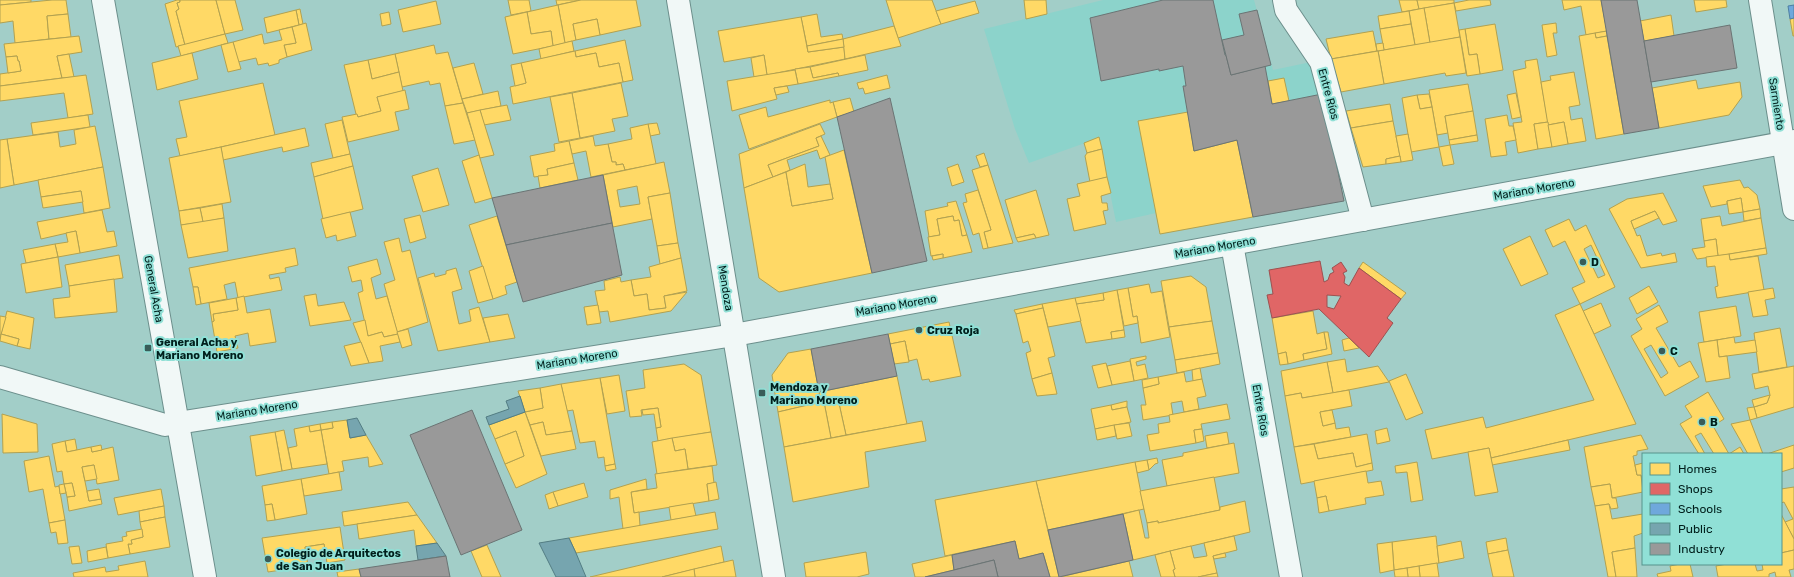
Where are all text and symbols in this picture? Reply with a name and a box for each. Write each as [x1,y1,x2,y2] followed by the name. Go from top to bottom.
[1315,67,1342,121] street label: Entre Ríos
[1766,77,1787,131] street label: Sarmiento
[1493,176,1575,203] street label: Mariano Moreno
[1174,234,1256,261] street label: Mariano Moreno
[141,255,166,324] street label: General Acha
[1591,256,1599,269] place label: D
[1578,257,1588,267] marker: D
[715,264,736,312] street label: Mendoza
[855,292,937,319] street label: Mariano Moreno
[927,324,979,337] place label: Cruz Roja
[914,325,924,335] marker: Cruz Roja
[156,336,244,362] place label: General Acha y Mariano Moreno
[143,343,153,353] marker: General Acha y Mariano Moreno
[1670,345,1678,358] place label: C
[1657,346,1667,356] marker: C
[536,347,618,372] street label: Mariano Moreno
[770,381,858,407] place label: Mendoza y Mariano Moreno
[1250,383,1272,437] street label: Entre Ríos
[757,388,767,398] marker: Mendoza y Mariano Moreno
[216,398,298,423] street label: Mariano Moreno
[1710,416,1718,429] place label: B
[1697,417,1707,427] marker: B
[1642,453,1782,565] legend
[1678,462,1717,476] text: Homes
[1678,482,1713,496] text: Shops
[1678,502,1722,516] text: Schools
[1678,522,1713,536] text: Public
[1678,542,1725,556] text: Industry
[276,547,401,573] place label: Colegio de Arquitectos de San Juan
[263,554,273,564] marker: Colegio de Arquitectos de San Juan

